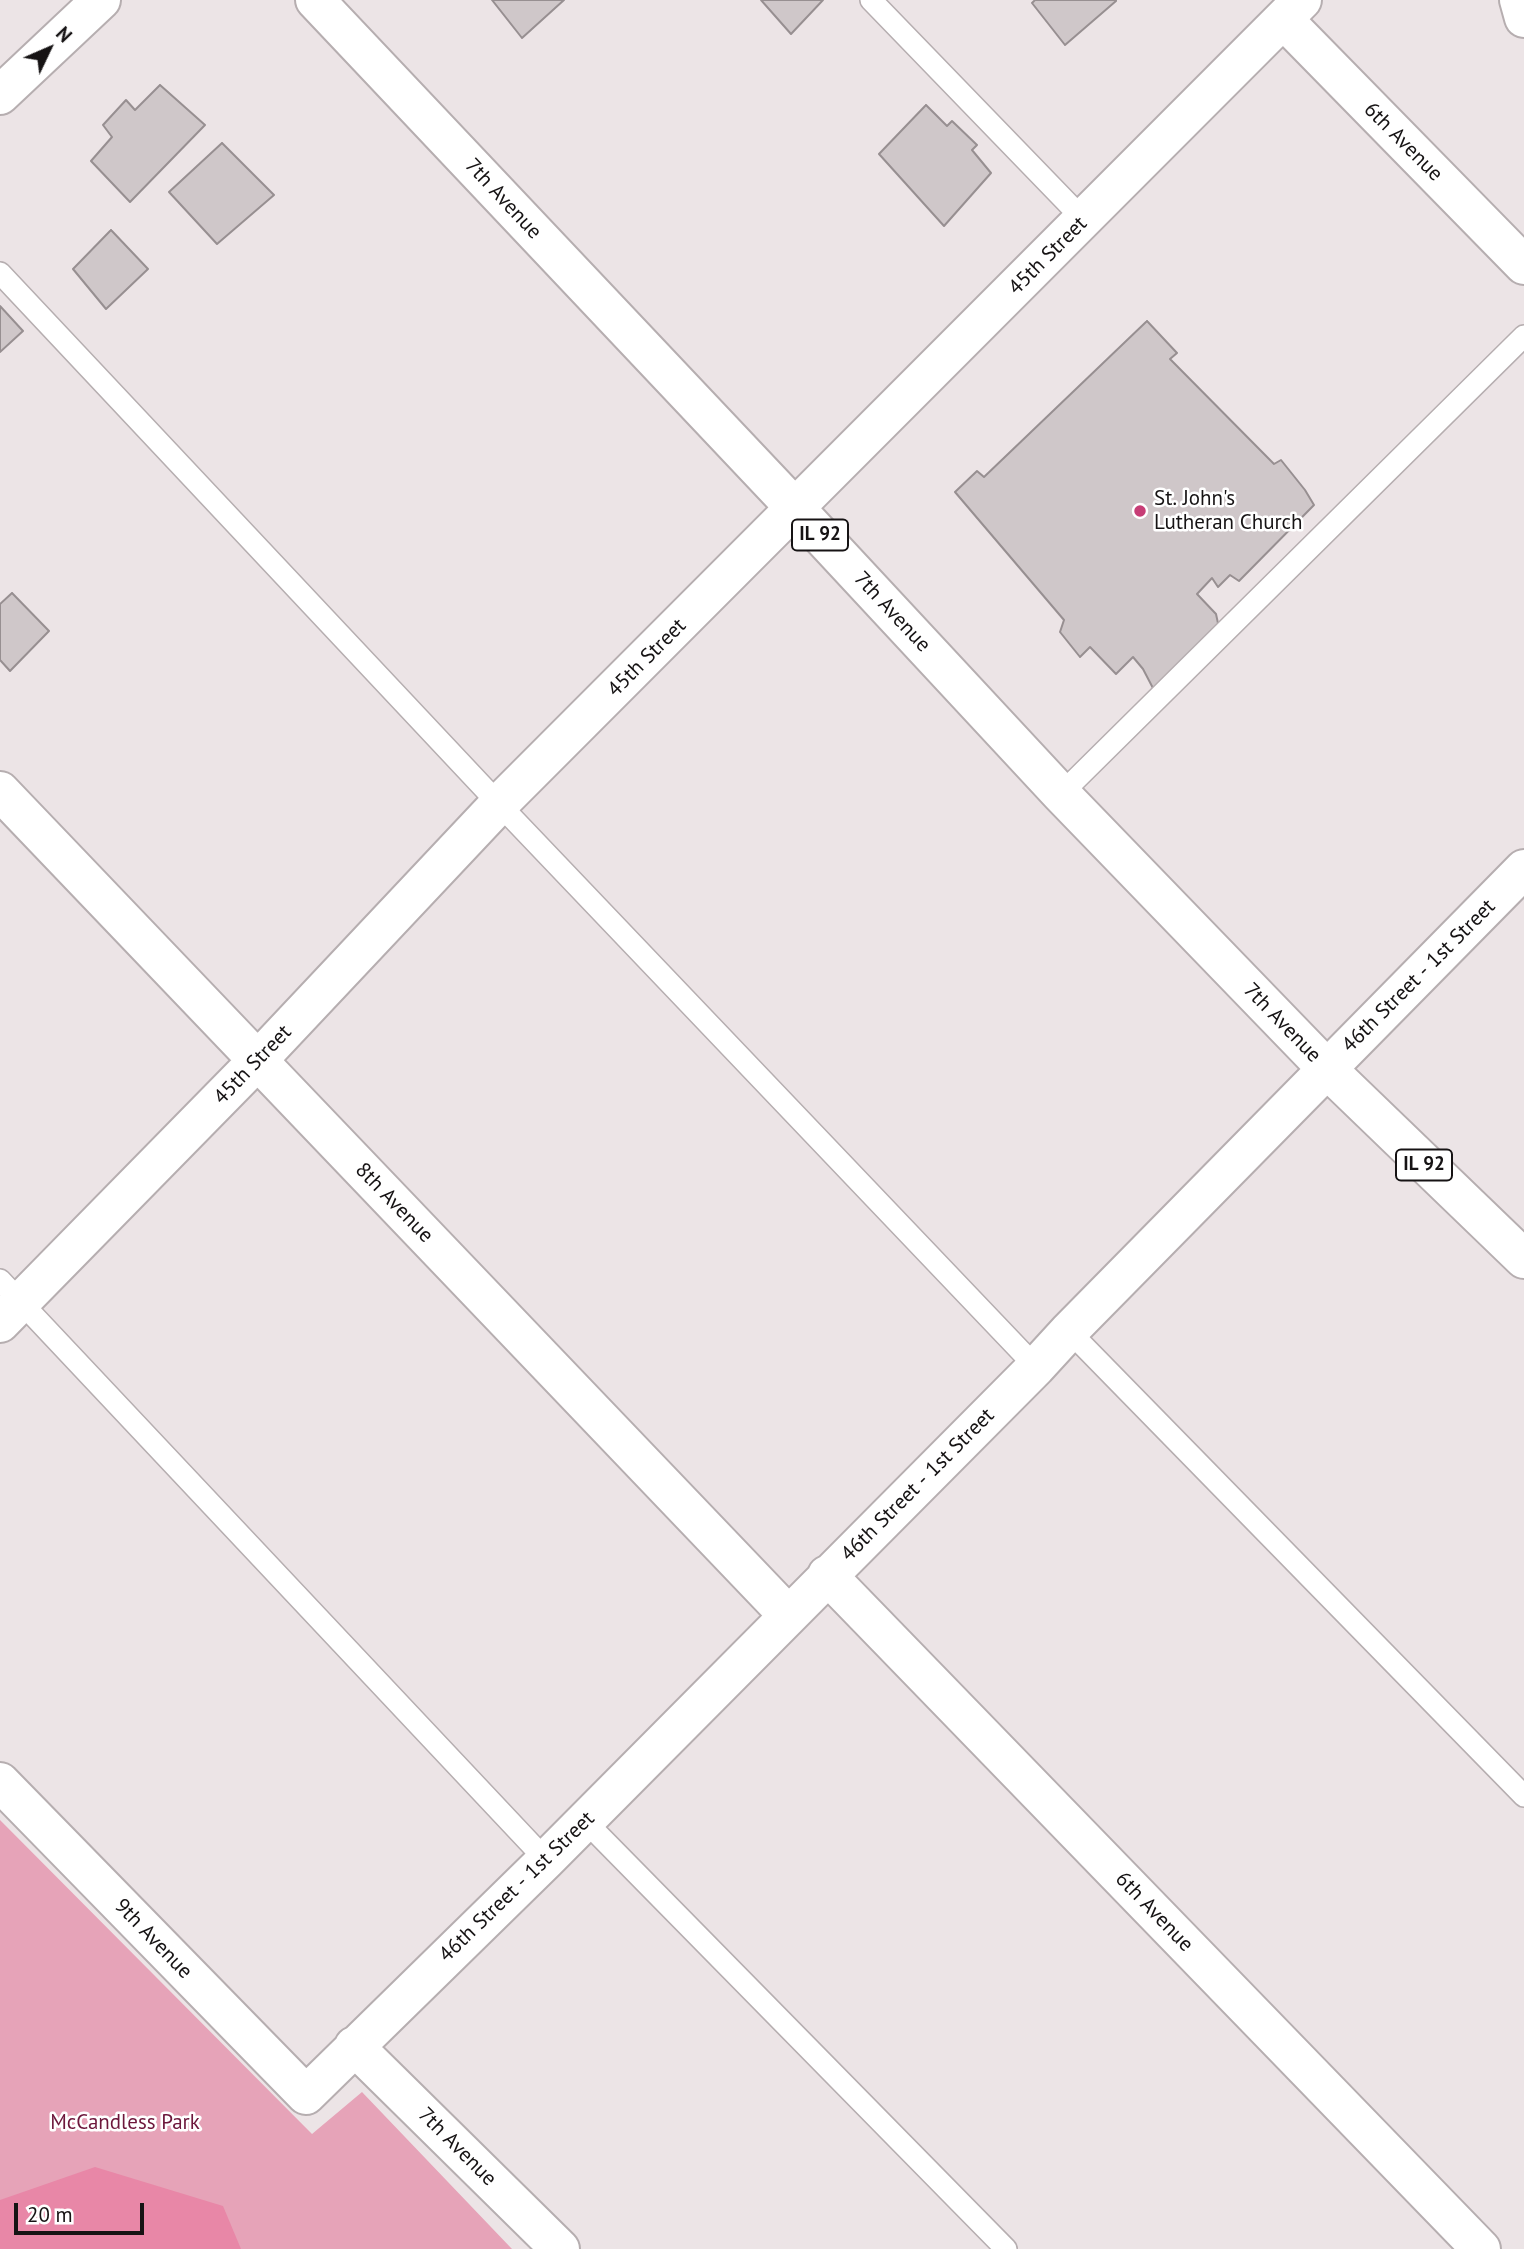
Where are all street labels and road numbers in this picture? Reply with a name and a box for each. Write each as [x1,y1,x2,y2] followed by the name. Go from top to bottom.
[1358,97,1448,187] street label: 6th Avenue
[459,154,547,244] street label: 7th Avenue
[1003,211,1093,301] street label: 45th Street
[792,520,848,550] road number: IL 92
[848,567,936,657] street label: 7th Avenue
[602,613,692,703] street label: 45th Street
[1337,894,1501,1058] street label: 46th Street - 1st Street
[1238,978,1326,1068] street label: 7th Avenue
[209,1020,297,1110] street label: 45th Street
[1396,1149,1452,1180] road number: IL 92
[350,1158,438,1248] street label: 8th Avenue
[836,1403,1000,1567] street label: 46th Street - 1st Street
[434,1806,600,1968] street label: 46th Street - 1st Street
[1110,1867,1198,1957] street label: 6th Avenue
[109,1894,197,1984] street label: 9th Avenue
[412,2102,502,2192] street label: 7th Avenue

